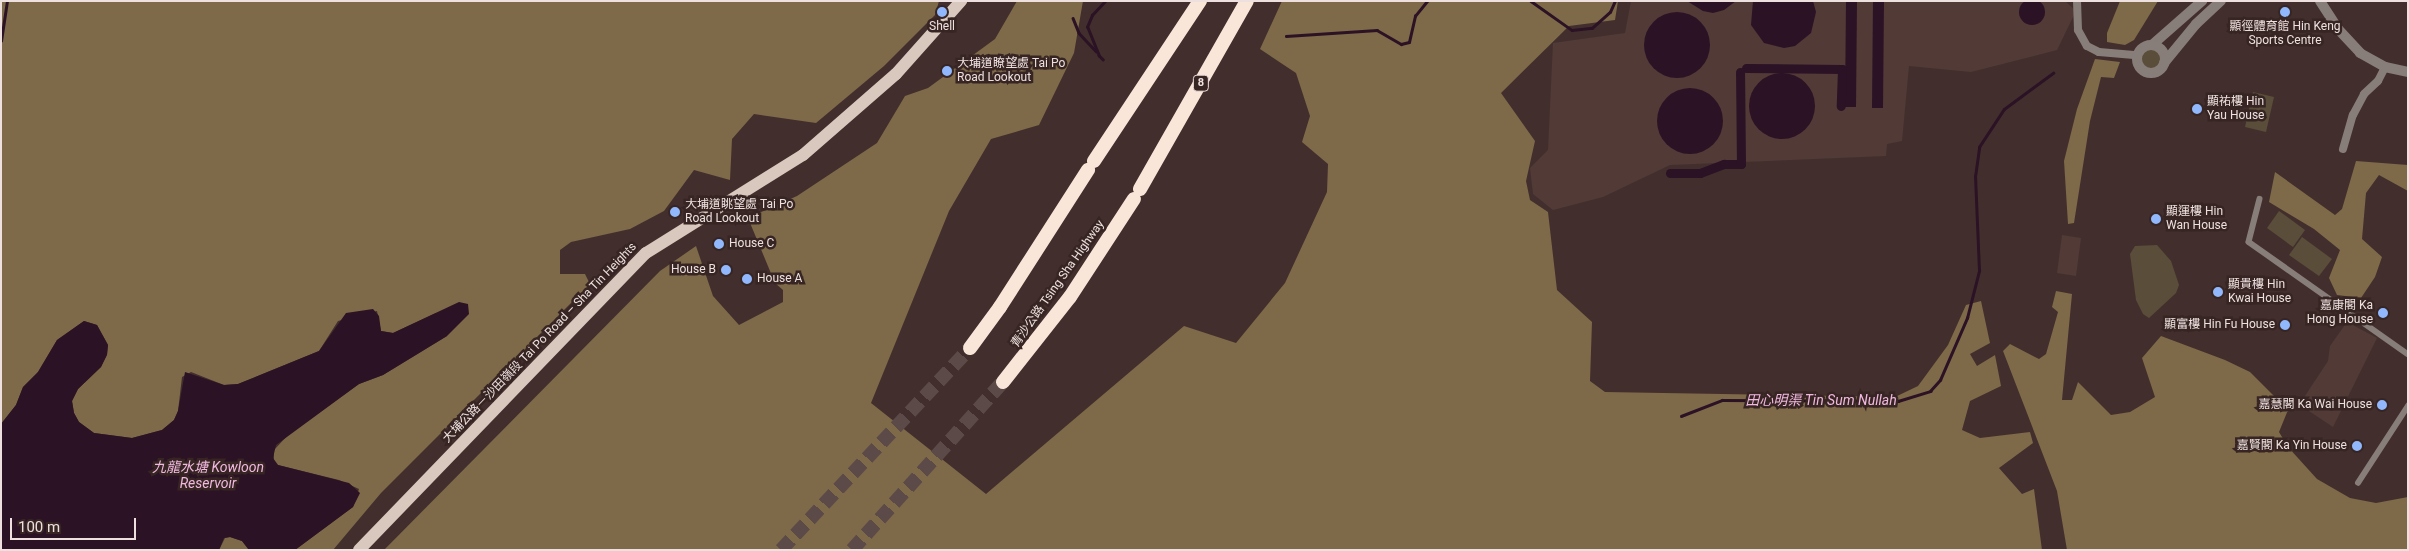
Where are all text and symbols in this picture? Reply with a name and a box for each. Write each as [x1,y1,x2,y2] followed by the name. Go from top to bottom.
[936,6,948,18] marker: Shell
[2279,6,2291,18] marker: 顯徑體育館 Hin Keng Sports Centre
[929,20,955,34] place label: Shell
[2229,20,2341,48] place label: 顯徑體育館 Hin Keng Sports Centre
[957,57,1065,85] place label: 大埔道瞭望處 Tai Po Road Lookout
[941,65,953,77] marker: 大埔道瞭望處 Tai Po Road Lookout
[1192,75,1210,92] road number: 8
[2207,95,2264,123] place label: 顯祐樓 Hin Yau House
[2191,103,2203,115] marker: 顯祐樓 Hin Yau House
[685,198,793,226] place label: 大埔道眺望處 Tai Po Road Lookout
[2166,205,2227,233] place label: 顯運樓 Hin Wan House
[669,206,681,218] marker: 大埔道眺望處 Tai Po Road Lookout
[2150,213,2162,225] marker: 顯運樓 Hin Wan House
[1008,218,1108,350] street label: 青沙公路 Tsing Sha Highway
[729,237,774,251] place label: House C
[713,238,725,250] marker: House C
[440,240,640,446] street label: 大埔公路－沙田嶺段 Tai Po Road – Sha Tin Heights
[671,263,716,277] place label: House B
[720,264,732,276] marker: House B
[757,272,802,286] place label: House A
[741,273,753,285] marker: House A
[2228,278,2291,306] place label: 顯貴樓 Hin Kwai House
[2212,286,2224,298] marker: 顯貴樓 Hin Kwai House
[2307,299,2373,327] place label: 嘉康閣 Ka Hong House
[2377,307,2389,319] marker: 嘉康閣 Ka Hong House
[2164,318,2275,332] place label: 顯富樓 Hin Fu House
[2279,319,2291,331] marker: 顯富樓 Hin Fu House
[1745,392,1897,408] water label: 田心明渠 Tin Sum Nullah
[2259,398,2372,412] place label: 嘉慧閣 Ka Wai House
[2376,399,2388,411] marker: 嘉慧閣 Ka Wai House
[2237,439,2347,453] place label: 嘉賢閣 Ka Yin House
[2351,440,2363,452] marker: 嘉賢閣 Ka Yin House
[152,459,264,492] water label: 九龍水塘 Kowloon Reservoir
[12,508,139,540] scale bar
[18,518,60,536] text: 100 m

